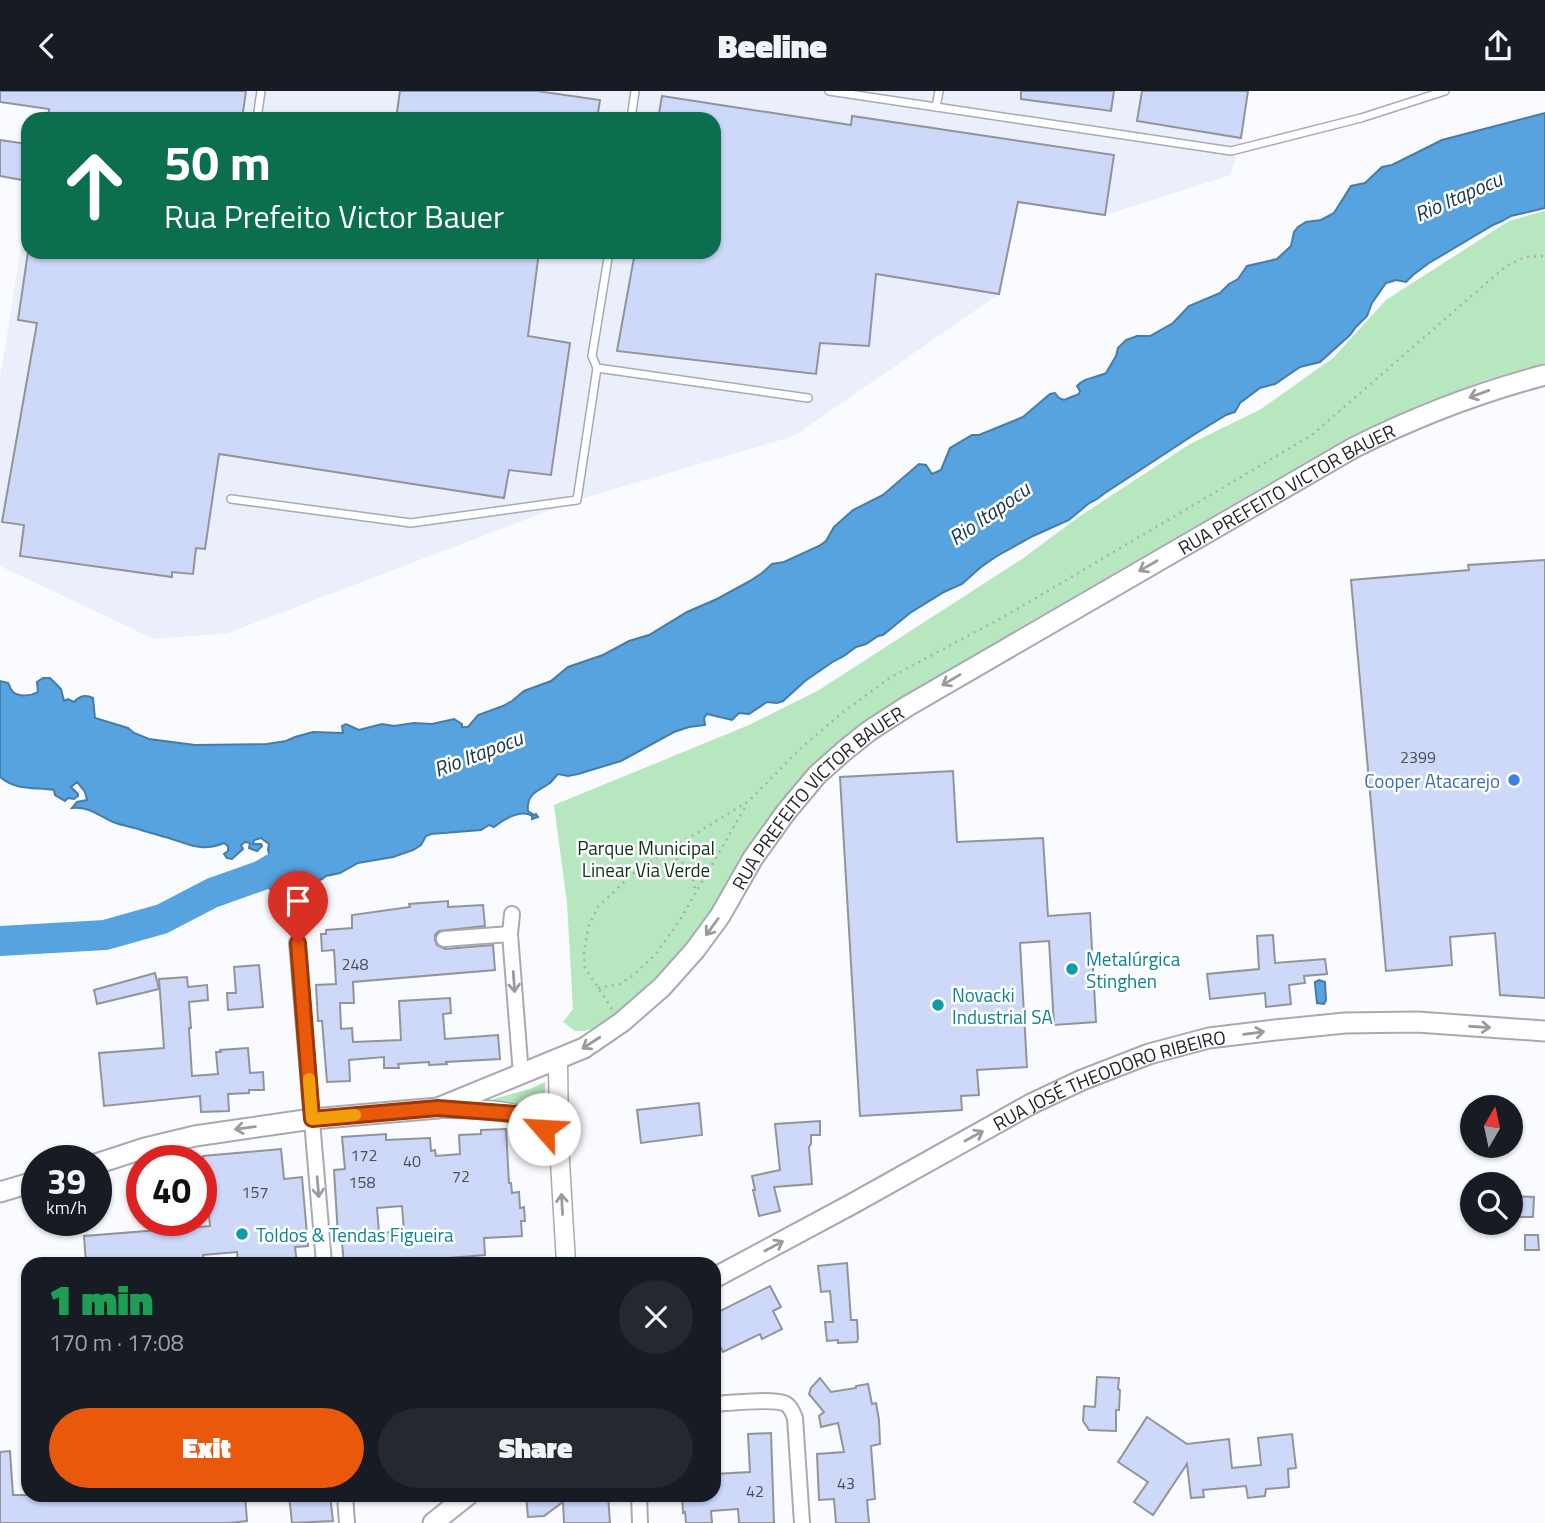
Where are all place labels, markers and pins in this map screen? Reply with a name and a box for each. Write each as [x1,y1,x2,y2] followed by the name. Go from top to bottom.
[1364,766,1500,795] place label: Cooper Atacarejo
[1506,772,1522,788] marker: Cooper Atacarejo
[268,871,328,943] pin
[1086,944,1181,995] place label: Metalúrgica Stinghen
[1064,961,1080,977] marker: Metalúrgica Stinghen
[952,980,1053,1031] place label: Novacki Industrial SA
[930,997,946,1013] marker: Novacki Industrial SA
[256,1220,454,1249] place label: Toldos & Tendas Figueira
[234,1226,250,1242] marker: Toldos & Tendas Figueira

